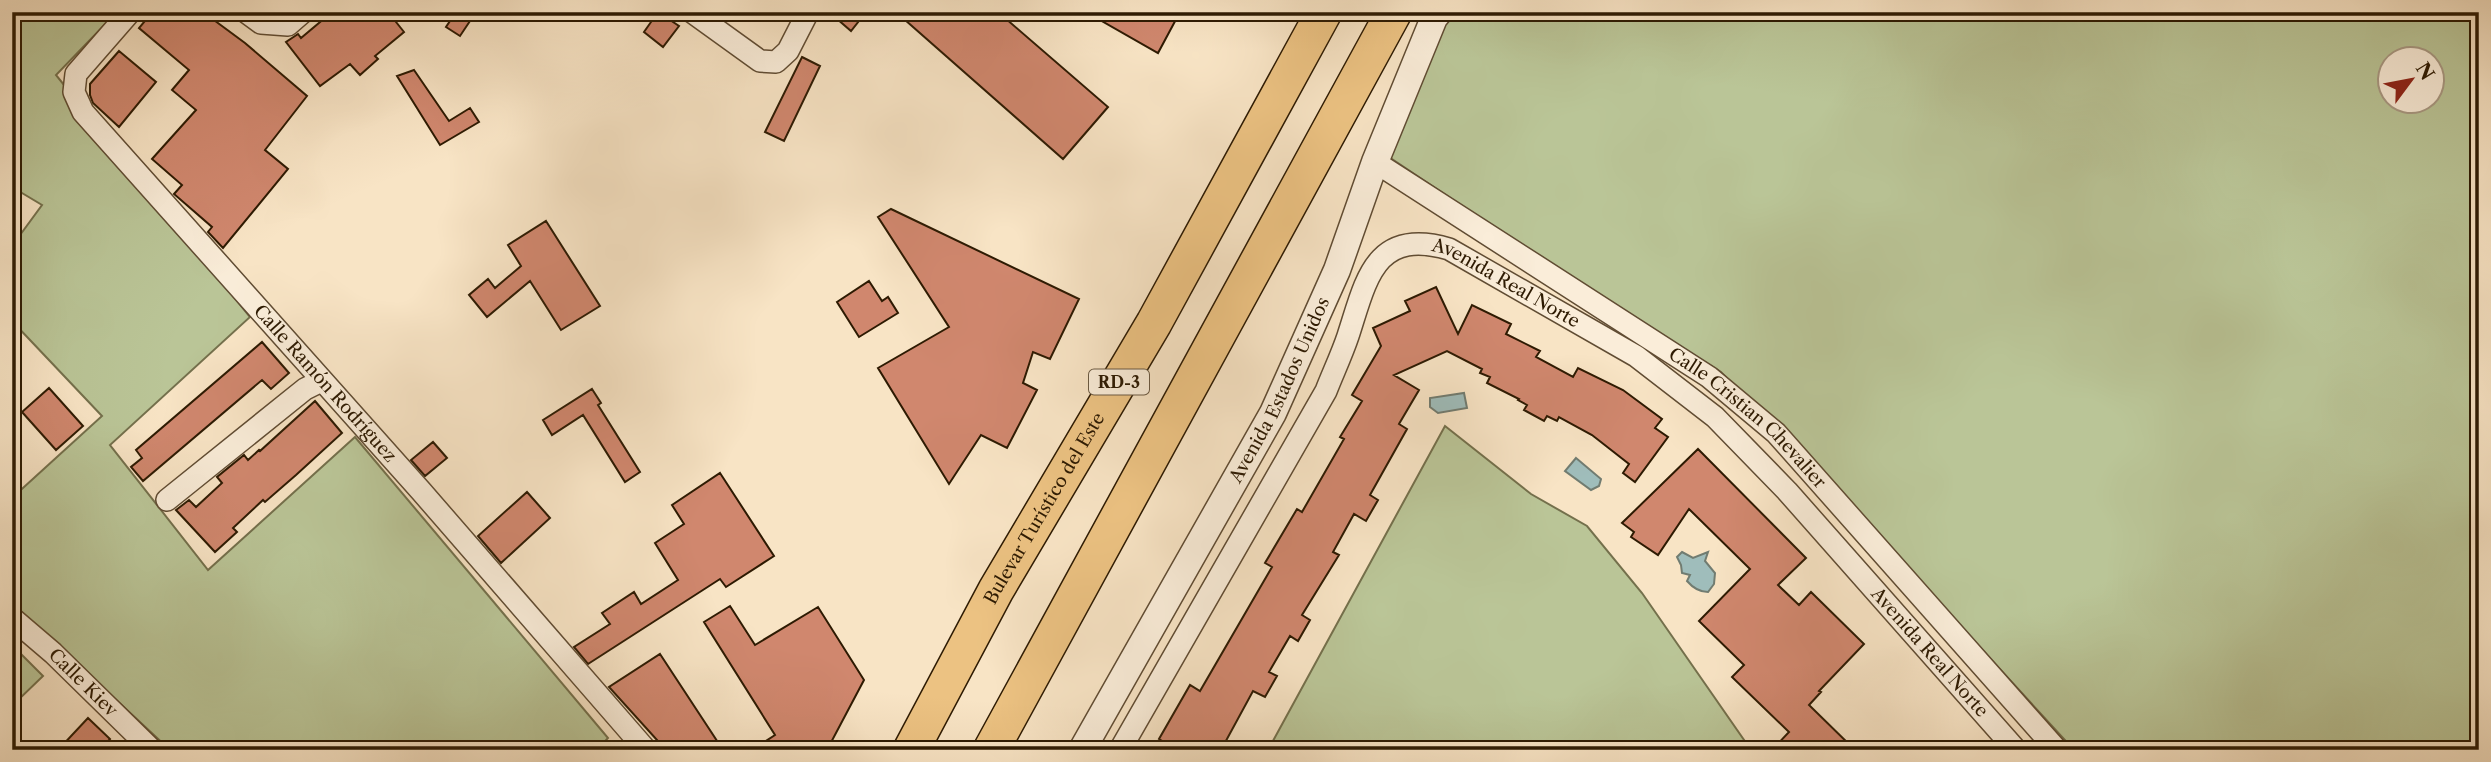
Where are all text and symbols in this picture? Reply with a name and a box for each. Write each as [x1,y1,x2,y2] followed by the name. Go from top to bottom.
[2376,46,2446,116] north arrow
[2411,58,2439,84] text: N
[1429,234,1584,332] street label: Avenida Real Norte
[1224,294,1334,488] street label: Avenida Estados Unidos
[249,300,401,467] street label: Calle Ramón Rodríguez
[1664,343,1831,493] street label: Calle Cristian Chevalier
[1089,370,1149,394] road number: RD-3
[979,409,1109,608] street label: Bulevar Turístico del Este
[1866,582,1993,722] street label: Avenida Real Norte
[44,644,122,721] street label: Calle Kiev

